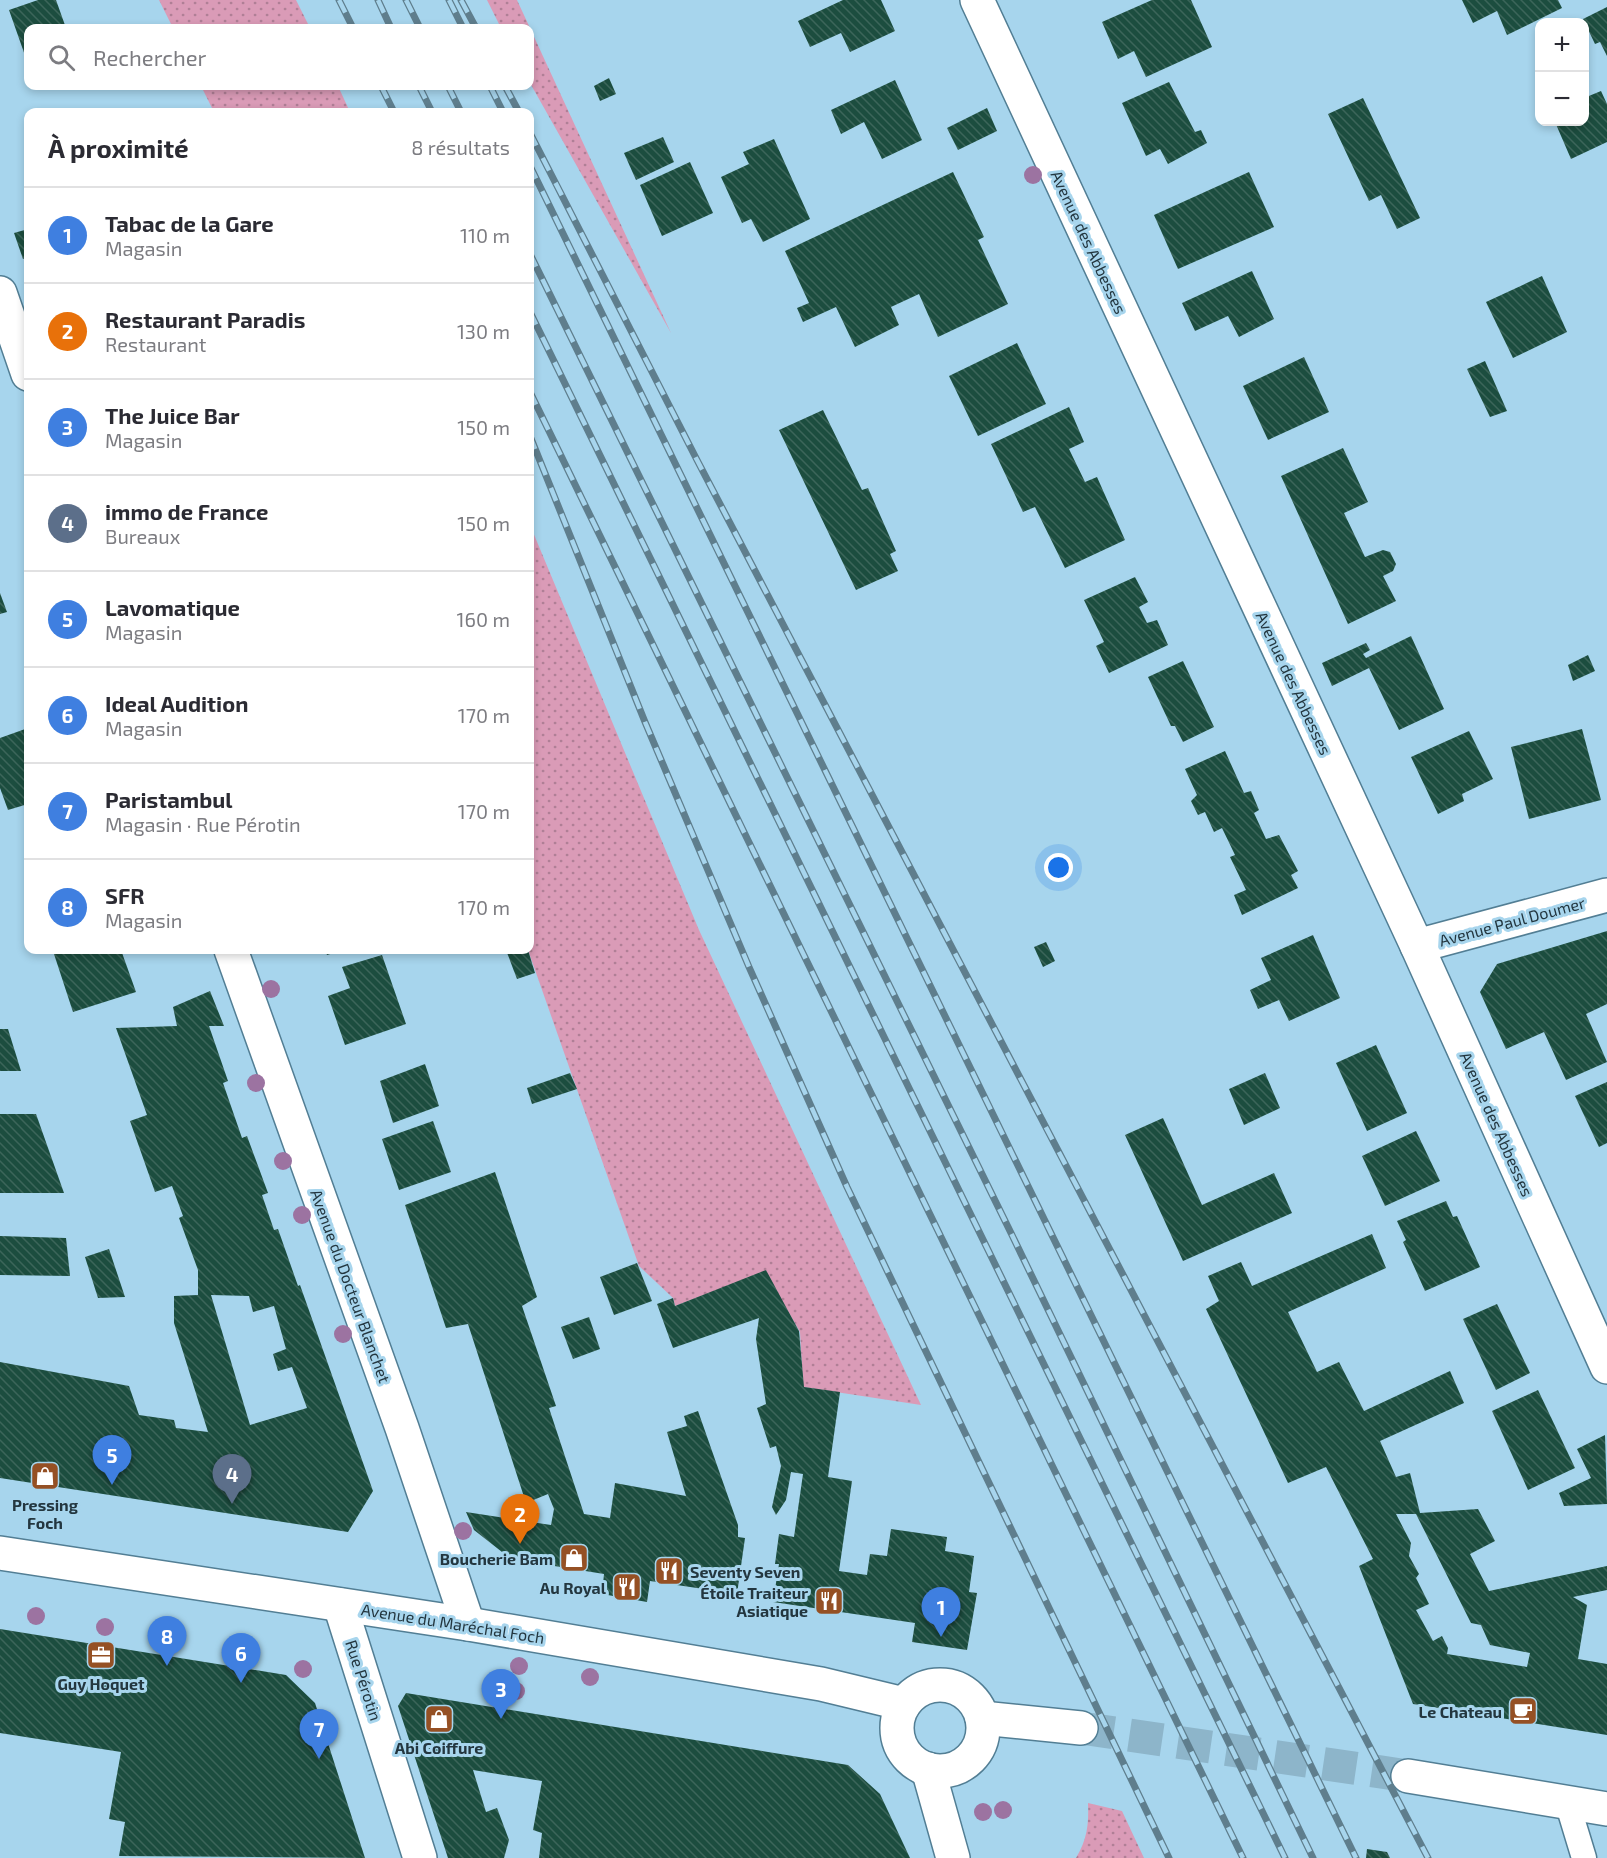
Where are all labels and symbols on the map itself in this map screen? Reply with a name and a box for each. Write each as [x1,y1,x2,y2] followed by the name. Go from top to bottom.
[1047,167,1131,317] street label: Avenue des Abbesses
[1252,608,1336,758] street label: Avenue des Abbesses
[1044,853,1073,882] your location
[1437,892,1588,950] street label: Avenue Paul Doumer
[1457,1049,1537,1199] street label: Avenue des Abbesses
[307,1187,395,1385] street label: Avenue du Docteur Blanchet
[92,1436,132,1485] pin: 5
[212,1454,252,1504] pin: 4
[29,1460,61,1492] shop icon: Pressing Foch
[500,1494,540,1544] pin: 2
[12,1495,79,1532] place label: Pressing Foch
[558,1542,590,1574] shop icon: Boucherie Bam
[440,1549,553,1568] place label: Boucherie Bam
[653,1555,685,1587] restaurant icon: Seventy Seven
[690,1562,800,1582] place label: Seventy Seven
[611,1571,643,1603] restaurant icon: Au Royal
[540,1578,607,1598] place label: Au Royal
[700,1583,808,1620] place label: Étoile Traiteur Asiatique
[813,1585,845,1617] restaurant icon: Étoile Traiteur Asiatique
[922,1588,960,1637] pin: 1
[360,1599,546,1647] street label: Avenue du Maréchal Foch
[148,1616,186,1666] pin: 8
[222,1634,260,1683] pin: 6
[342,1637,386,1723] street label: Rue Pérotin
[85,1639,117,1671] office icon: Guy Hoquet
[482,1670,520,1719] pin: 3
[57,1674,145,1694] place label: Guy Hoquet
[1507,1695,1539,1727] cafe icon: Le Chateau
[1419,1702,1502,1721] place label: Le Chateau
[423,1703,455,1735] shop icon: Abi Coiffure
[300,1710,338,1759] pin: 7
[395,1738,483,1757] place label: Abi Coiffure

